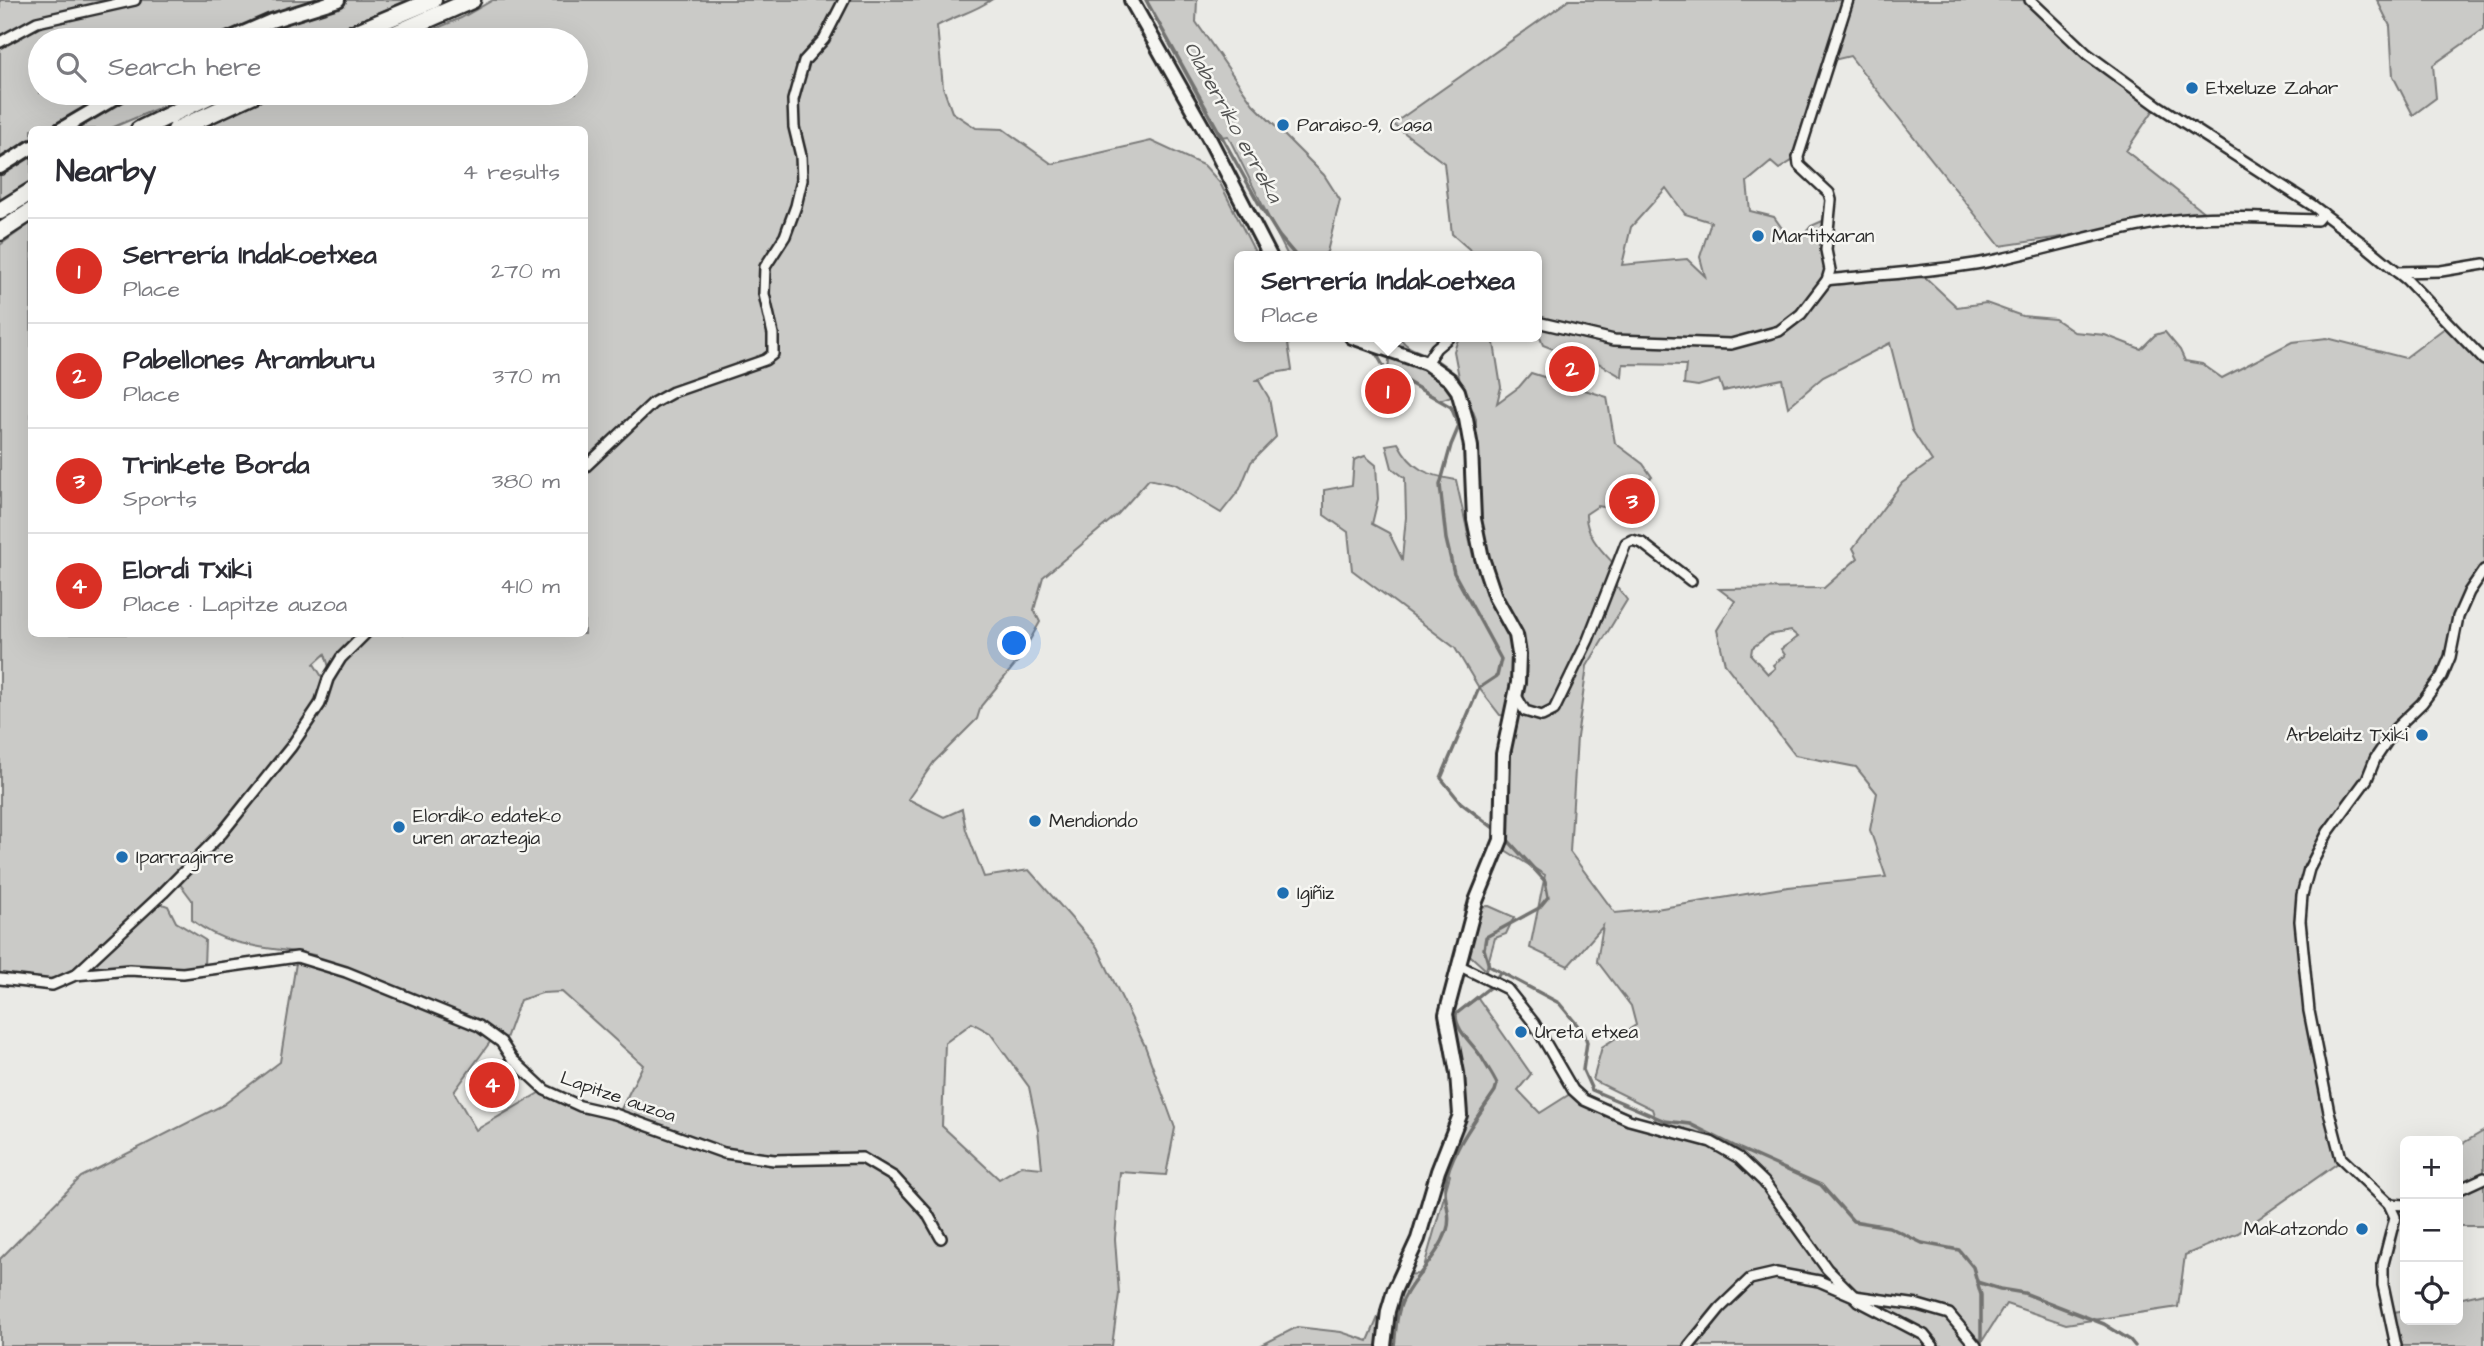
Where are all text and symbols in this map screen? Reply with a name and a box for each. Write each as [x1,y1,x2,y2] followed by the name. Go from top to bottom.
[28,28,588,105] search box
[1177,36,1290,209] water label: Olaberriko erreka
[52,48,90,86] icon: search
[108,49,261,85] text: Search here
[2206,75,2339,102] place label: Etxeluze Zahar
[2184,80,2200,96] marker: Etxeluze Zahar
[1297,112,1432,139] place label: Paraiso-9, Casa
[1275,117,1291,133] marker: Paraiso-9, Casa
[56,151,156,193] text: Nearby
[462,156,560,188] text: 4 results
[1772,223,1874,250] place label: Martitxaran
[1750,228,1766,244] marker: Martitxaran
[123,237,377,273] text: Serrería Indakoetxea
[1234,251,1542,342] popup
[78,255,80,287] text: 1
[491,255,560,287] text: 270 m
[1261,263,1515,299] text: Serrería Indakoetxea
[123,273,180,305] text: Place
[1261,299,1318,331] text: Place
[123,342,375,378] text: Pabellones Aramburu
[1549,343,1595,395] pin: 2
[72,360,86,392] text: 2
[493,360,560,392] text: 370 m
[1365,365,1411,417] pin: 1
[123,378,180,410] text: Place
[123,447,310,483] text: Trinkete Borda
[73,465,85,497] text: 3
[492,465,560,497] text: 380 m
[1609,475,1655,527] pin: 3
[123,483,197,515] text: Sports
[123,552,251,588] text: Elordi Txiki
[71,570,87,602] text: 4
[500,570,560,602] text: 410 m
[123,588,347,620] text: Place · Lapitze auzoa
[997,626,1031,660] your location
[2286,722,2408,749] place label: Arbelaitz Txiki
[2414,727,2430,743] marker: Arbelaitz Txiki
[413,803,561,853] place label: Elordiko edateko uren araztegia
[1049,808,1138,835] place label: Mendiondo
[1027,813,1043,829] marker: Mendiondo
[391,819,407,835] marker: Elordiko edateko uren araztegia
[136,844,234,872] place label: Iparragirre
[114,849,130,865] marker: Iparragirre
[1297,880,1335,908] place label: Igiñiz
[1275,885,1291,901] marker: Igiñiz
[1535,1019,1639,1046] place label: Ureta etxea
[1513,1024,1529,1040] marker: Ureta etxea
[469,1059,515,1111] pin: 4
[557,1065,680,1129] street label: Lapitze auzoa
[2400,1136,2463,1325] map controls
[2400,1136,2463,1199] button: +
[2400,1199,2463,1262] button: −
[2244,1216,2348,1243] place label: Makatzondo
[2354,1221,2370,1237] marker: Makatzondo
[2400,1262,2463,1325] button: locate

